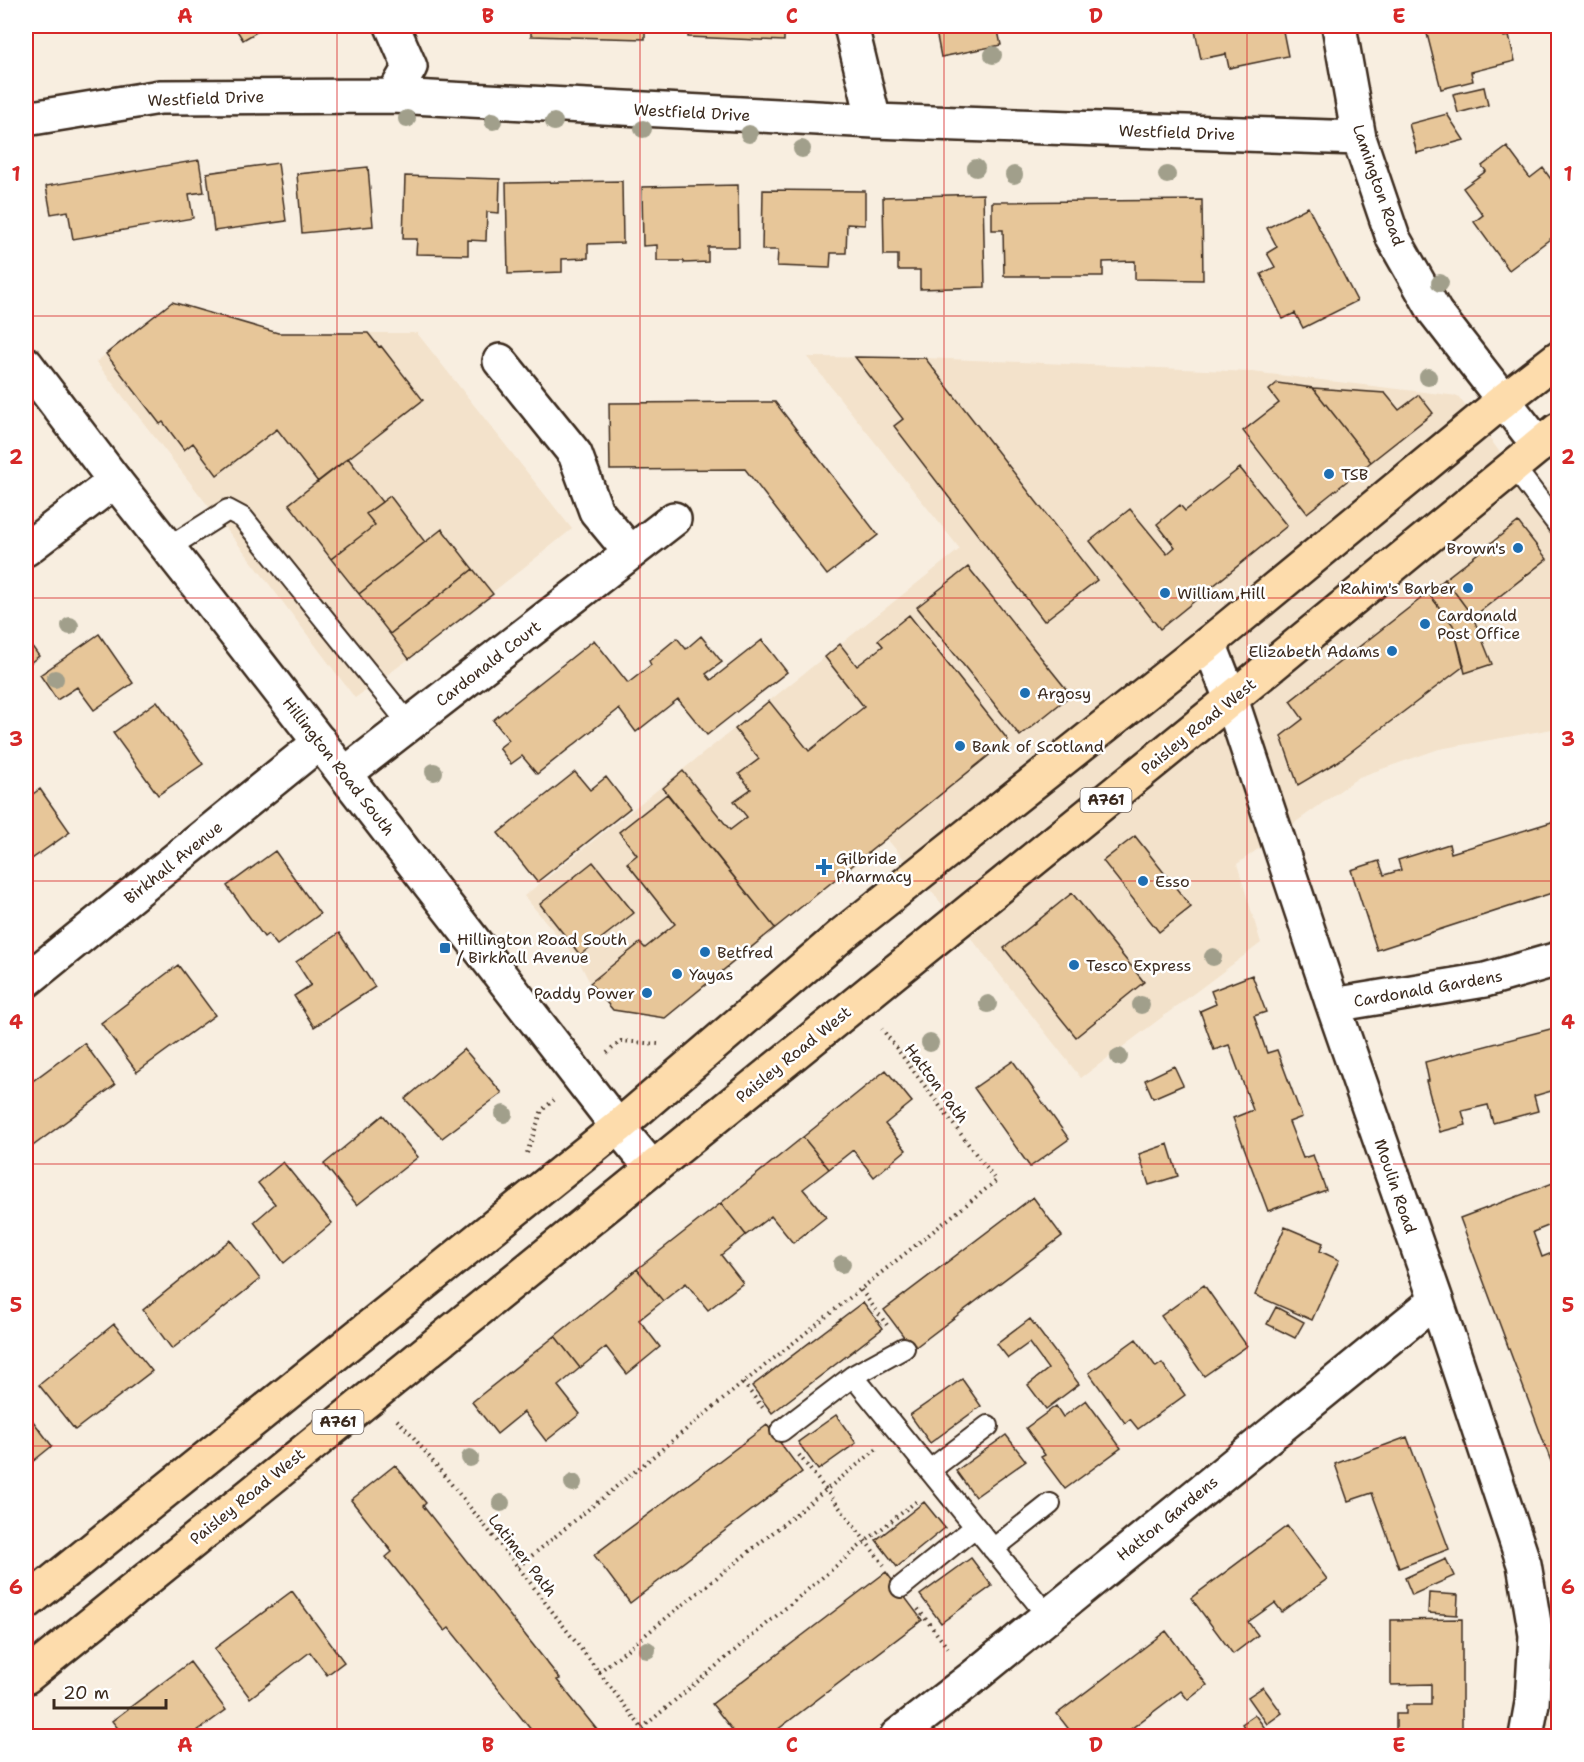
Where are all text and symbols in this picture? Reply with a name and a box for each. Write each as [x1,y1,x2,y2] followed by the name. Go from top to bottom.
[177,3,193,29] text: A
[482,3,494,29] text: B
[786,3,798,29] text: C
[1089,3,1103,29] text: D
[1392,3,1406,29] text: E
[147,86,265,111] street label: Westfield Drive
[633,99,751,126] street label: Westfield Drive
[1118,120,1236,145] street label: Westfield Drive
[1348,122,1409,249] street label: Lamington Road
[11,161,21,187] text: 1
[1563,161,1573,187] text: 1
[9,444,23,470] text: 2
[1561,444,1575,470] text: 2
[1341,464,1368,485] place label: TSB
[1322,467,1336,481] marker: TSB
[1447,538,1506,559] place label: Brown's
[1511,541,1525,555] marker: Brown's
[1340,578,1456,599] place label: Rahim's Barber
[1461,581,1475,595] marker: Rahim's Barber
[1177,583,1265,604] place label: William Hill
[1158,586,1172,600] marker: William Hill
[1437,605,1520,644] place label: Cardonald Post Office
[431,616,545,711] street label: Cardonald Court
[1418,617,1432,631] marker: Cardonald Post Office
[1249,641,1380,662] place label: Elizabeth Adams
[1385,644,1399,658] marker: Elizabeth Adams
[1136,673,1260,779] street label: Paisley Road West
[1037,683,1091,704] place label: Argosy
[1018,686,1032,700] marker: Argosy
[278,693,399,840] street label: Hillington Road South
[9,726,23,752] text: 3
[1561,726,1575,752] text: 3
[972,736,1104,757] place label: Bank of Scotland
[953,739,967,753] marker: Bank of Scotland
[1080,788,1132,812] road number: A761
[120,816,227,909] street label: Birkhall Avenue
[836,848,912,887] place label: Gilbride Pharmacy
[817,860,831,874] marker: Gilbride Pharmacy
[1155,871,1190,892] place label: Esso
[1136,874,1150,888] marker: Esso
[457,929,627,968] place label: Hillington Road South / Birkhall Avenue
[438,941,452,955] marker: Hillington Road South / Birkhall Avenue
[717,942,773,963] place label: Betfred
[698,945,712,959] marker: Betfred
[1086,955,1192,976] place label: Tesco Express
[1067,958,1081,972] marker: Tesco Express
[689,964,734,985] place label: Yayas
[1352,965,1504,1012] street label: Cardonald Gardens
[670,967,684,981] marker: Yayas
[534,983,635,1004] place label: Paddy Power
[640,986,654,1000] marker: Paddy Power
[731,1001,855,1107] street label: Paisley Road West
[9,1009,23,1035] text: 4
[1561,1009,1575,1035] text: 4
[900,1039,973,1127] street label: Hatton Path
[1370,1136,1422,1236] street label: Moulin Road
[10,1292,22,1318] text: 5
[1562,1292,1574,1318] text: 5
[312,1410,364,1434] road number: A761
[185,1443,309,1549] street label: Paisley Road West
[1112,1471,1222,1566] street label: Hatton Gardens
[484,1510,562,1601] street label: Latimer Path
[9,1574,23,1600] text: 6
[1561,1574,1575,1600] text: 6
[54,1672,166,1710] scale bar
[63,1681,109,1705] text: 20 m
[177,1732,193,1758] text: A
[482,1732,494,1758] text: B
[786,1732,798,1758] text: C
[1089,1732,1103,1758] text: D
[1392,1732,1406,1758] text: E

